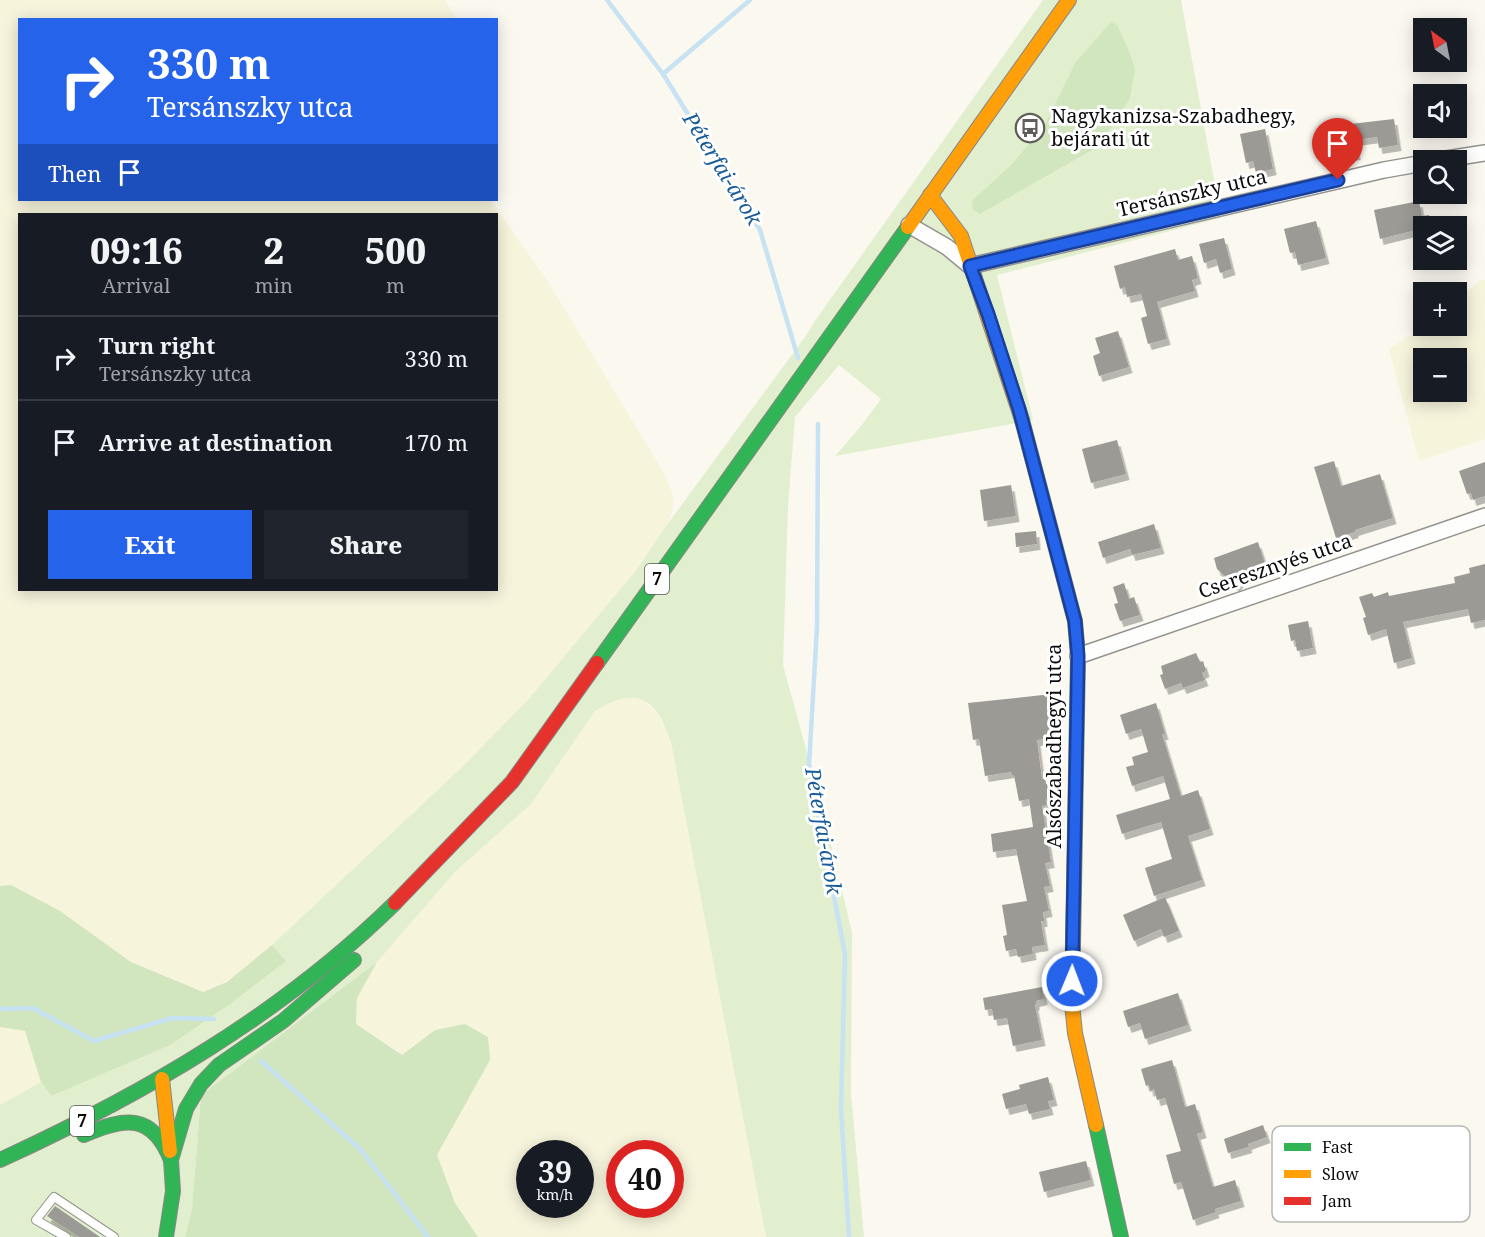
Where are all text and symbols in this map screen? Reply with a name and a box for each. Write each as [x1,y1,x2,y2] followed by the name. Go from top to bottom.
[1413,18,1467,72] north arrow
[1413,18,1467,402] map controls
[147,34,271,91] text: 330 m
[48,42,126,120] icon: right
[1413,84,1467,138] button: sound
[147,88,353,125] text: Tersánszky utca
[1051,102,1295,152] place label: Nagykanizsa-Szabadhegy, bejárati út
[676,106,769,231] water label: Péterfai-árok
[1014,112,1046,144] bus stop icon: Nagykanizsa-Szabadhegy, bejárati út
[1312,118,1363,180] pin
[1321,127,1354,160] icon: arrive
[1413,150,1467,204] button: search
[113,156,146,189] icon: arrive
[48,158,101,188] text: Then
[1114,162,1269,223] street label: Tersánszky utca
[1413,216,1467,270] button: layers
[90,226,183,275] text: 09:16
[264,226,284,275] text: 2
[365,226,426,275] text: 500
[102,272,171,299] text: Arrival
[255,272,293,299] text: min
[386,272,405,299] text: m
[1413,282,1467,336] button: +
[99,330,215,360] text: Turn right
[48,342,81,375] icon: right
[405,343,468,373] text: 330 m
[1413,348,1467,402] button: −
[99,360,252,387] text: Tersánszky utca
[48,426,81,459] icon: arrive
[99,427,333,457] text: Arrive at destination
[405,427,468,457] text: 170 m
[48,510,252,579] button: Exit
[264,510,468,579] button: Share
[1194,527,1355,604] street label: Cseresznyés utca
[645,564,669,594] road number: 7
[1040,643,1067,849] street label: Alsószabadhegyi utca
[799,764,849,898] water label: Péterfai-árok
[1040,949,1104,1013] position arrow
[70,1106,94,1136] road number: 7
[1272,1126,1470,1222] legend
[1322,1136,1353,1158] text: Fast
[606,1140,684,1218] speed limit sign: 40
[538,1151,572,1192] text: 39
[1322,1163,1359,1185] text: Slow
[537,1184,573,1204] text: km/h
[1321,1190,1352,1212] text: Jam

